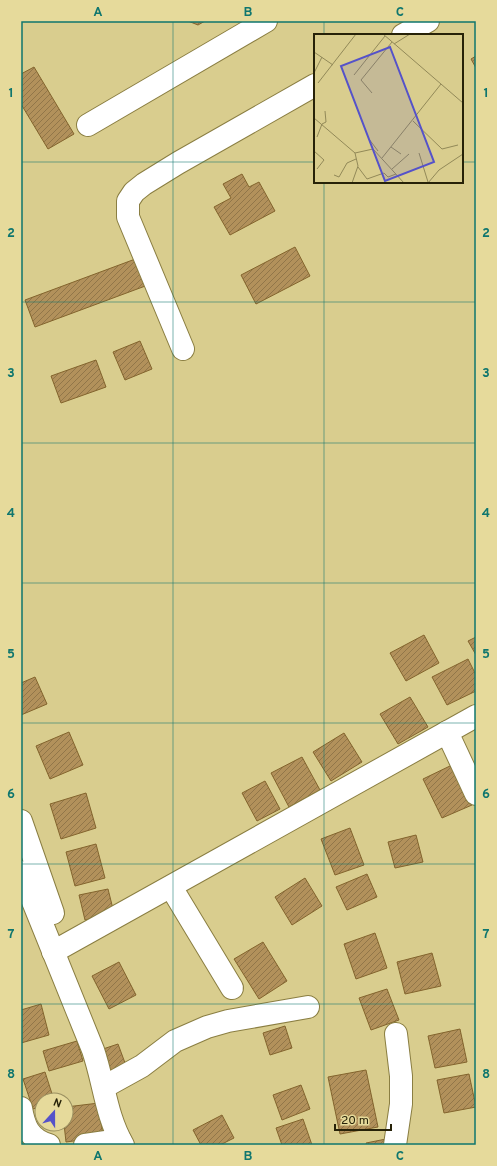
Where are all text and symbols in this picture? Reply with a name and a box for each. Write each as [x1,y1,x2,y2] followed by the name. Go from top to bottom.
[93,5,103,21] text: A
[244,5,253,21] text: B
[396,5,404,21] text: C
[314,34,463,183] inset map
[8,86,14,102] text: 1
[483,86,489,102] text: 1
[7,226,15,242] text: 2
[482,226,490,242] text: 2
[7,366,15,382] text: 3
[482,366,490,382] text: 3
[7,506,15,522] text: 4
[482,506,490,522] text: 4
[7,647,15,663] text: 5
[482,647,490,663] text: 5
[7,787,15,803] text: 6
[482,787,490,803] text: 6
[8,927,15,943] text: 7
[483,927,490,943] text: 7
[7,1067,15,1083] text: 8
[482,1067,490,1083] text: 8
[34,1092,74,1132] north arrow
[51,1096,63,1112] text: N
[335,1106,391,1132] scale bar
[341,1113,369,1129] text: 20 m
[93,1149,103,1165] text: A
[244,1149,253,1165] text: B
[396,1149,404,1165] text: C

